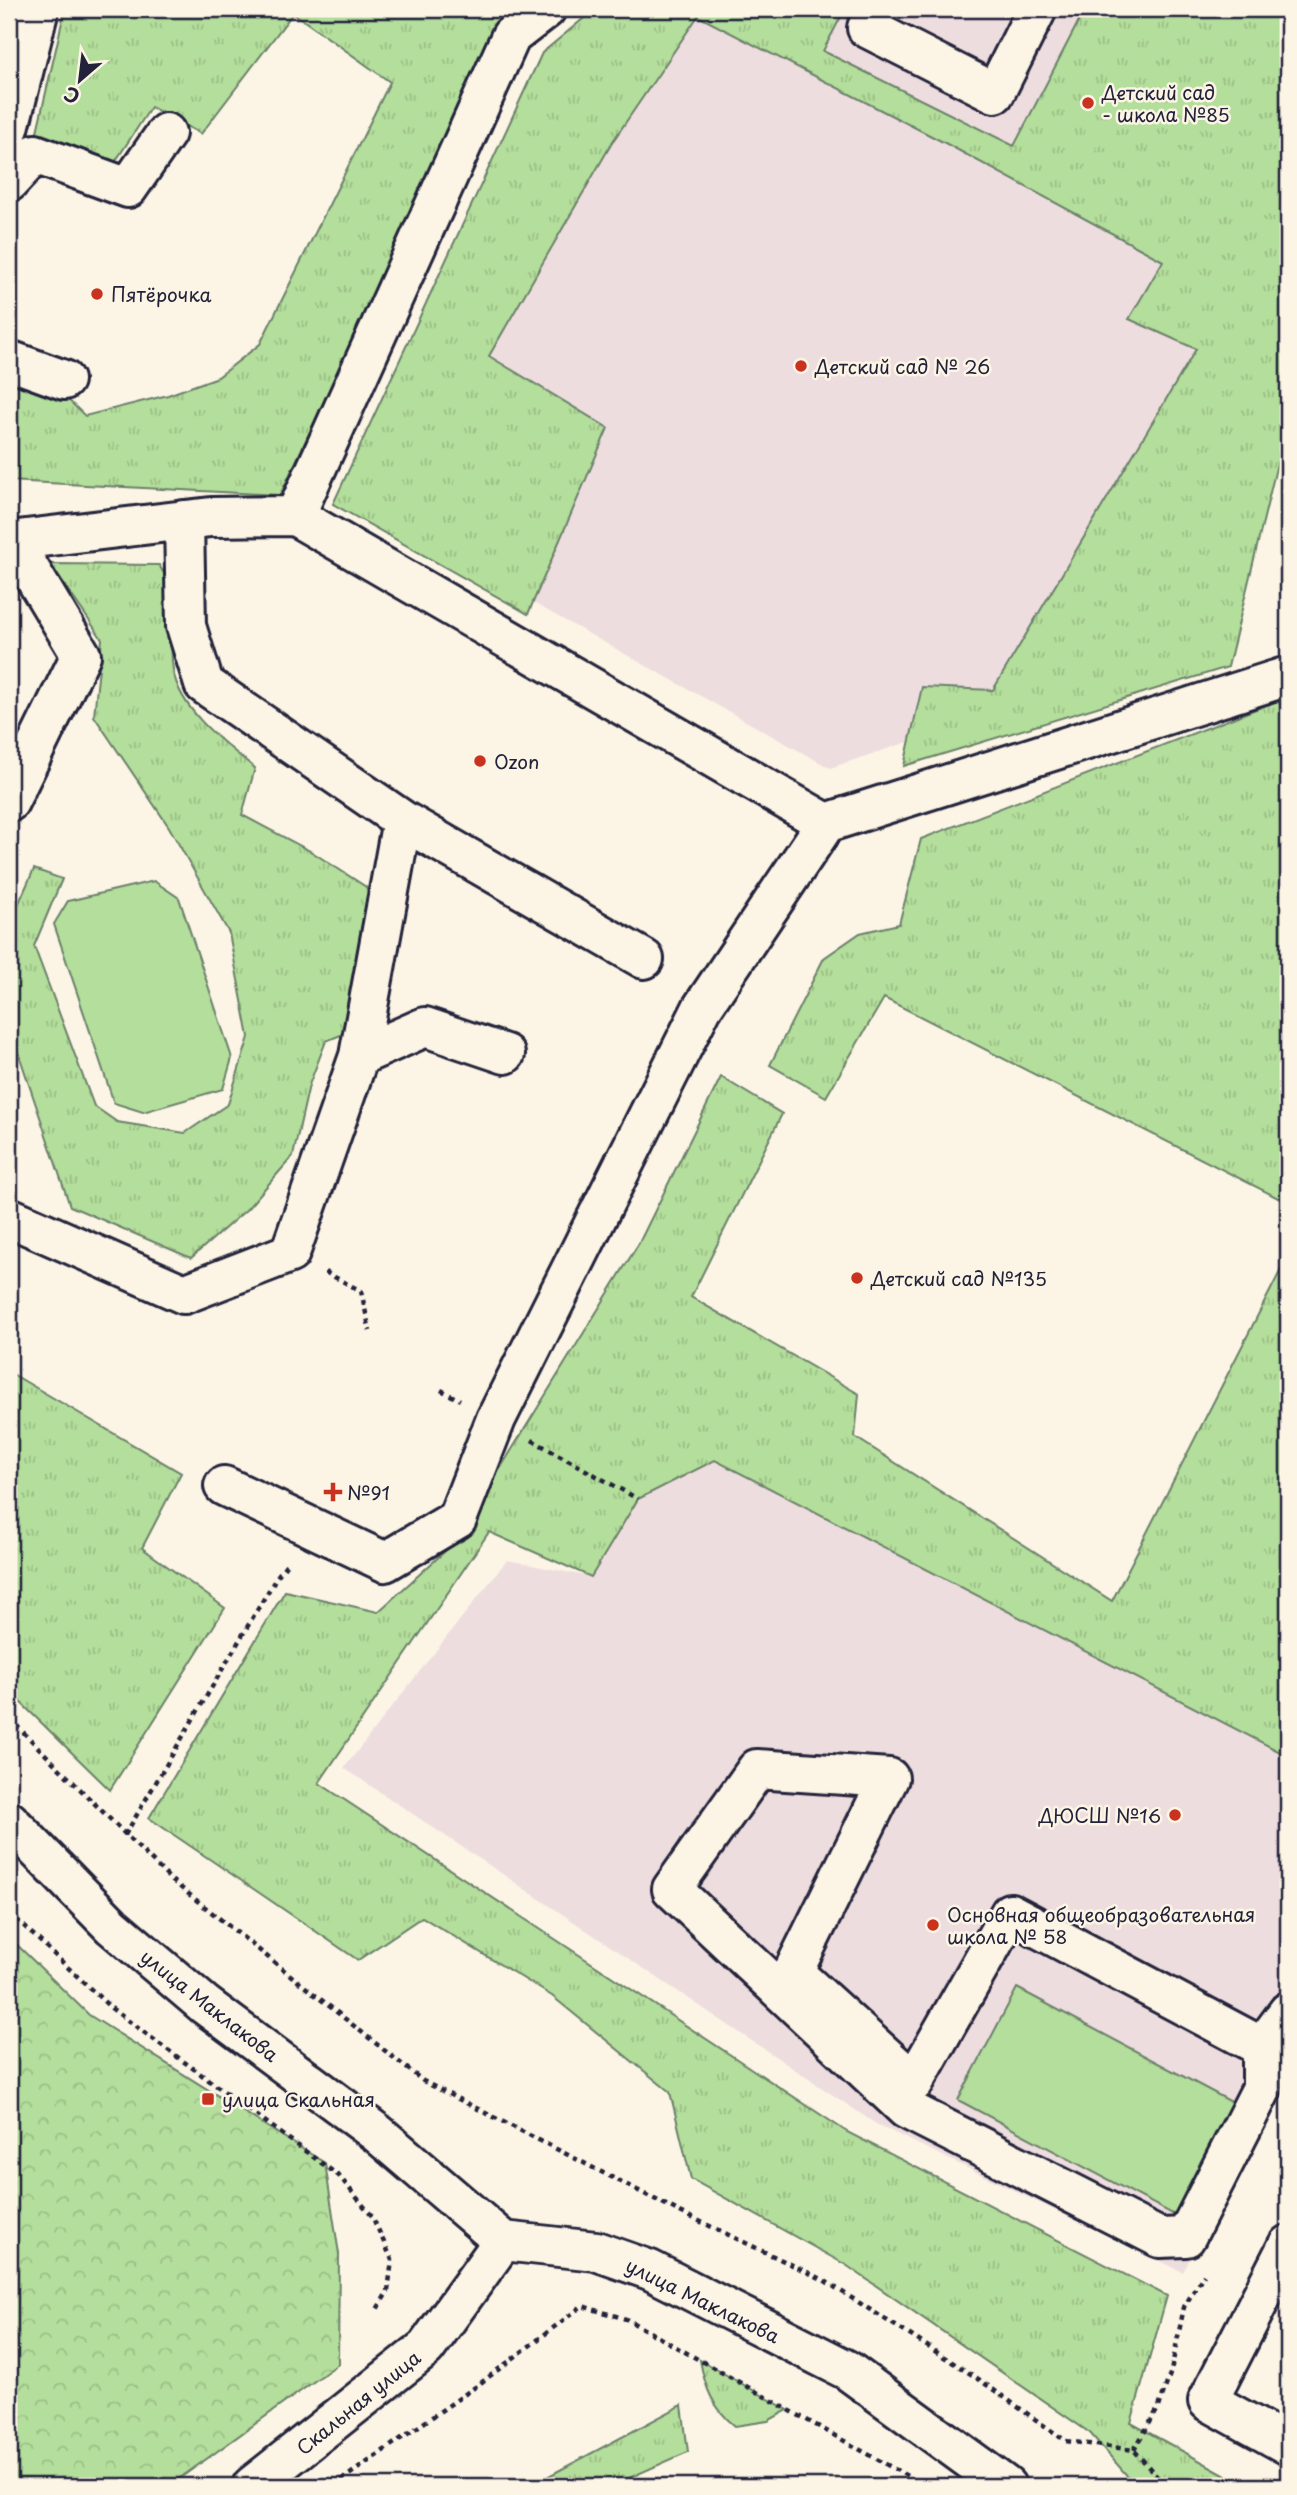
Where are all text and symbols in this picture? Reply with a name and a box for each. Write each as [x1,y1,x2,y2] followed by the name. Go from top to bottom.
[46,46,116,116] north arrow
[1101,78,1230,128] place label: Детский сад - школа №85
[59,80,84,112] text: С
[1080,95,1096,111] marker: Детский сад - школа №85
[111,280,212,308] place label: Пятёрочка
[89,286,105,302] marker: Пятёрочка
[814,352,990,380] place label: Детский сад № 26
[793,358,809,374] marker: Детский сад № 26
[494,747,539,775] place label: Ozon
[472,753,488,769] marker: Ozon
[870,1264,1047,1292] place label: Детский сад №135
[849,1270,865,1286] marker: Детский сад №135
[347,1478,390,1506] place label: №91
[325,1484,341,1500] marker: №91
[1038,1801,1161,1829] place label: ДЮСШ №16
[1167,1807,1183,1823] marker: ДЮСШ №16
[947,1900,1255,1950] place label: Основная общеобразовательная школа № 58
[925,1917,941,1933] marker: Основная общеобразовательная школа № 58
[135,1942,285,2068] street label: улица Маклакова
[222,2085,375,2113] place label: улица Скальная
[200,2091,216,2107] marker: улица Скальная
[621,2251,785,2350] street label: улица Маклакова
[290,2343,426,2461] street label: Скальная улица

